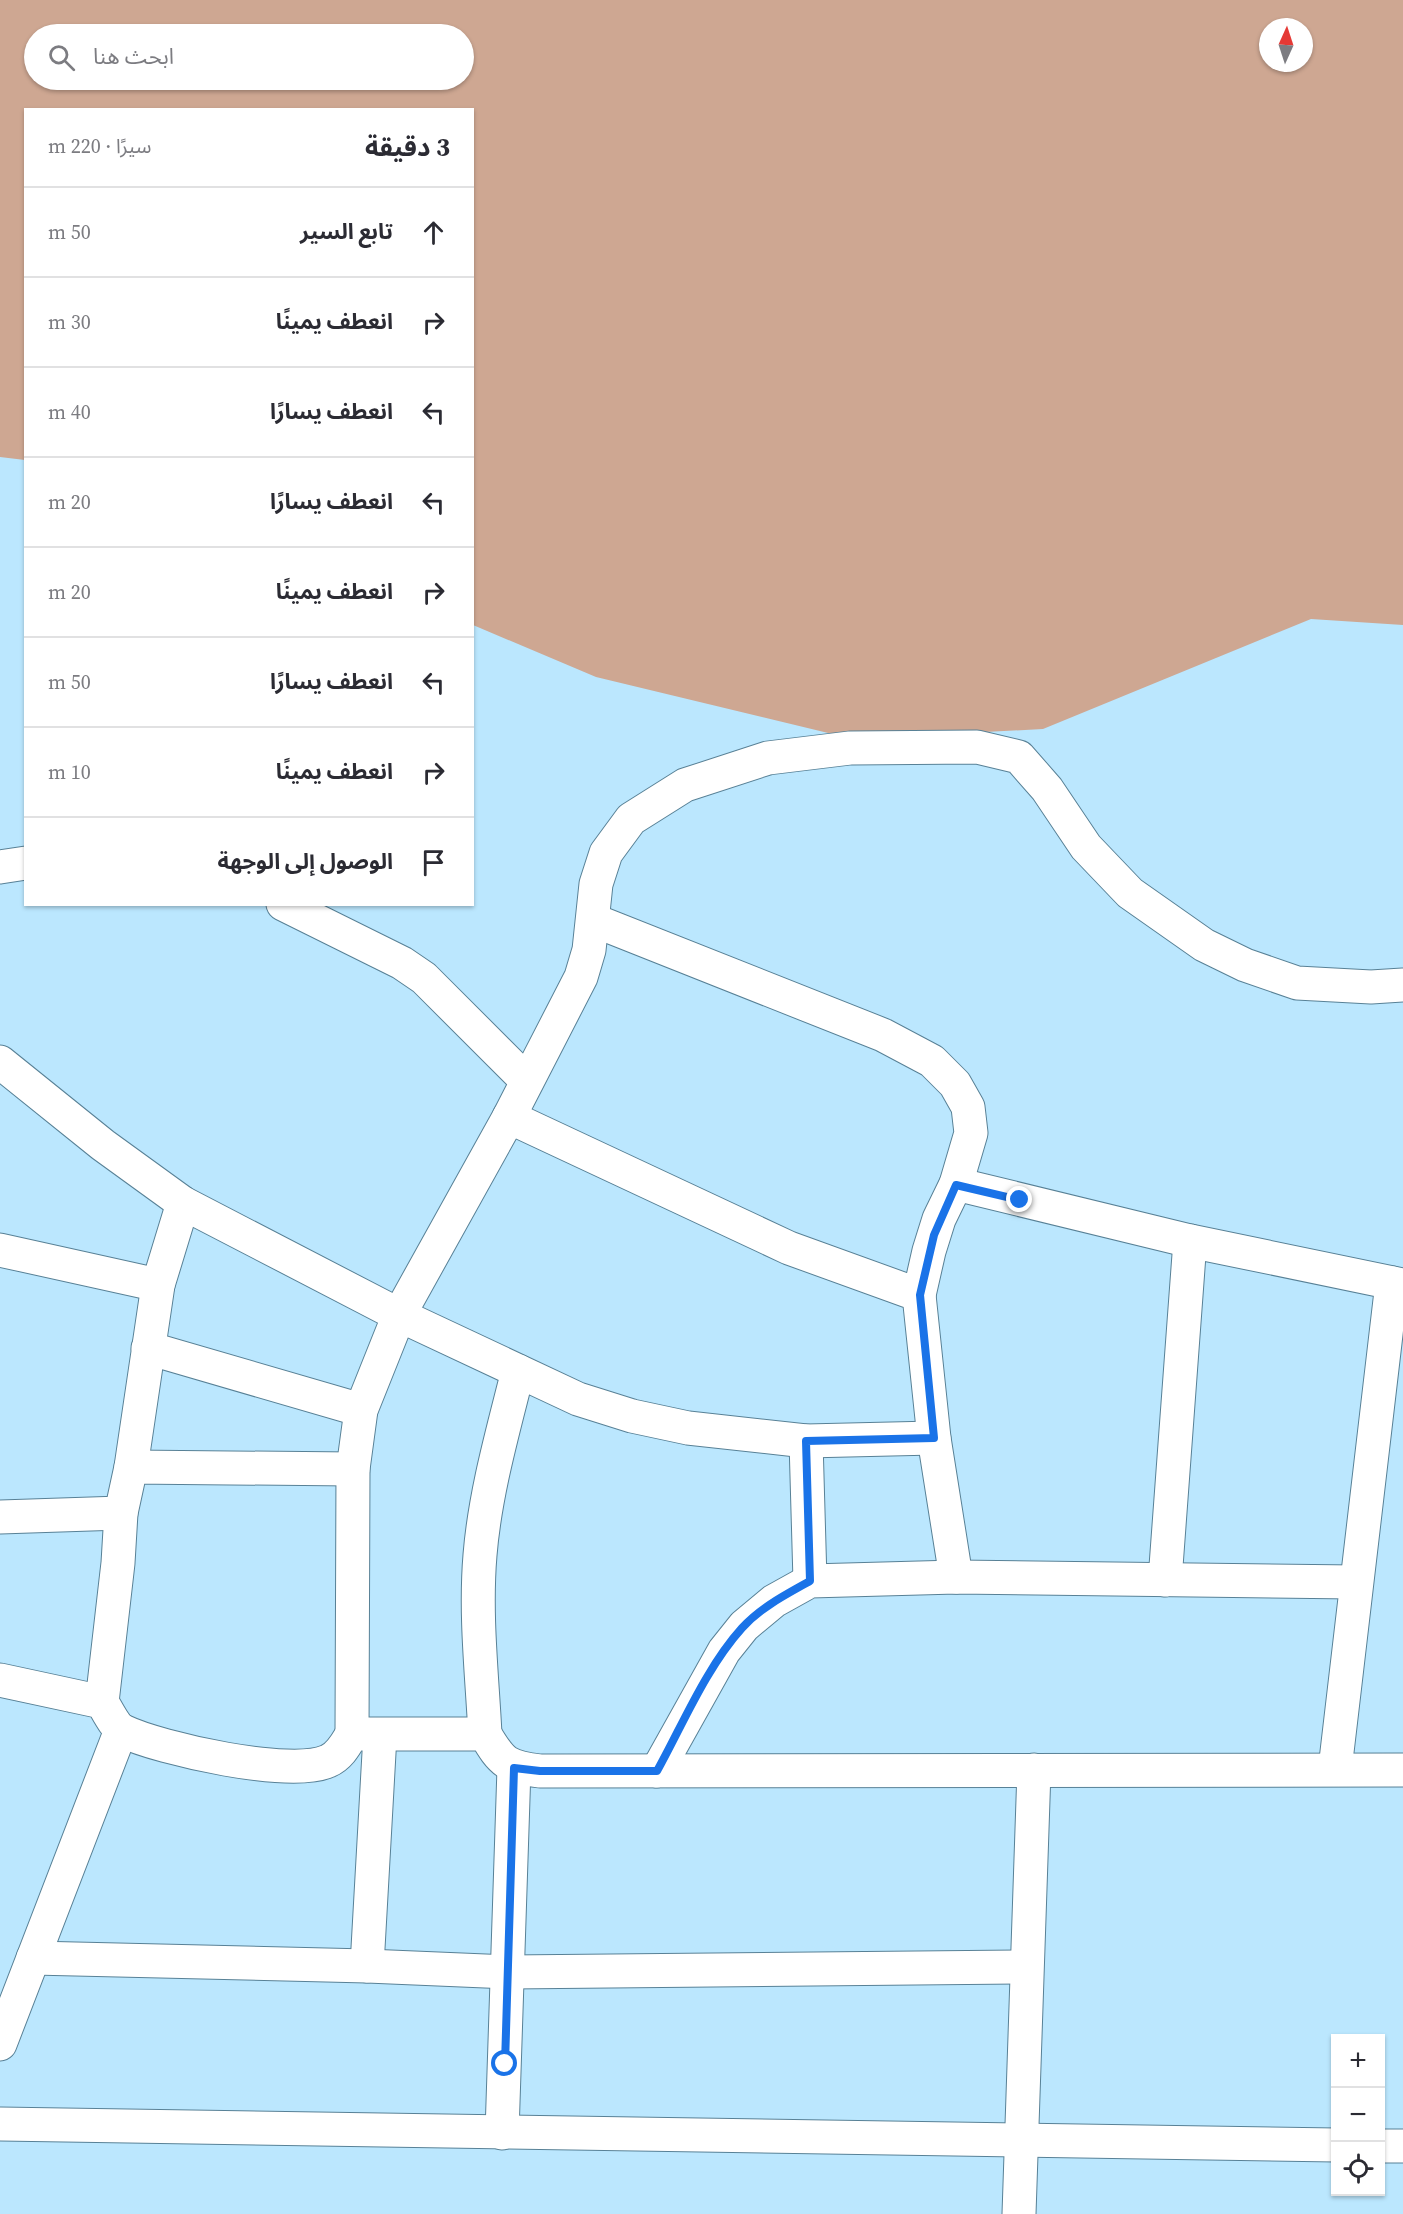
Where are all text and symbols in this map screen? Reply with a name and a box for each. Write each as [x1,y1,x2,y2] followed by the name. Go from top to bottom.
[1259,18,1313,72] north arrow
[24,24,474,90] search box
[45,41,78,74] icon: search
[93,41,174,71] text: ابحث هنا
[365,129,450,165] text: 3 دقيقة
[48,132,151,160] text: سيرًا · 220 m
[300,216,393,246] text: تابع السير
[417,216,450,249] icon: ahead
[48,218,91,246] text: 50 m
[276,306,393,336] text: انعطف يمينًا
[417,306,450,339] icon: right
[48,308,91,336] text: 30 m
[270,396,393,426] text: انعطف يسارًا
[417,396,450,429] icon: left
[48,398,91,426] text: 40 m
[270,486,393,516] text: انعطف يسارًا
[417,486,450,519] icon: left
[48,488,91,516] text: 20 m
[276,576,393,606] text: انعطف يمينًا
[417,576,450,609] icon: right
[48,578,91,606] text: 20 m
[270,666,393,696] text: انعطف يسارًا
[417,666,450,699] icon: left
[48,668,91,696] text: 50 m
[276,756,393,786] text: انعطف يمينًا
[417,756,450,789] icon: right
[48,758,91,786] text: 10 m
[217,846,393,876] text: الوصول إلى الوجهة
[417,846,450,879] icon: arrive
[1006,1186,1032,1212] route end
[1331,2034,1385,2196] map controls
[1331,2034,1385,2088] button: +
[491,2050,517,2076] route start
[1331,2088,1385,2142] button: −
[1331,2142,1385,2196] button: locate

